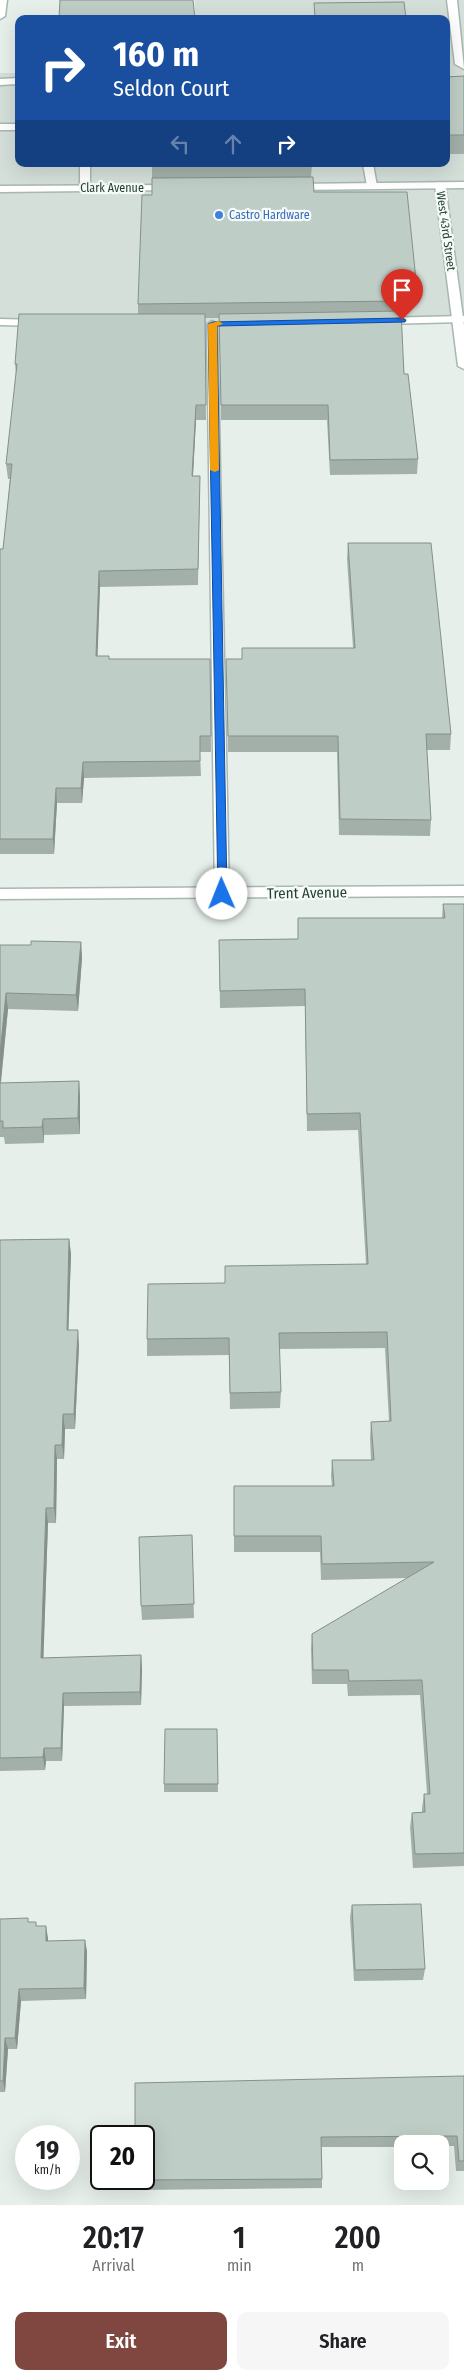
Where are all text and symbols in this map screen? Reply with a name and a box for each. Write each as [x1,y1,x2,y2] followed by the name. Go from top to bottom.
[113,33,199,75] text: 160 m
[30,35,95,100] icon: right
[113,75,229,102] text: Seldon Court
[166,130,194,158] icon: left
[219,130,247,158] icon: ahead
[272,130,300,158] icon: right
[80,181,144,195] street label: Clark Avenue
[433,190,459,272] street label: West 43rd Street
[229,208,310,222] place label: Castro Hardware
[213,209,225,221] marker: Castro Hardware
[381,269,423,320] pin
[388,276,416,304] icon: arrive
[195,867,247,919] position arrow
[267,883,347,903] street label: Trent Avenue
[90,2125,155,2190] speed limit sign: 20
[394,2135,449,2190] map controls
[394,2135,449,2190] button: search
[36,2136,59,2166] text: 19
[34,2163,61,2177] text: km/h
[83,2220,144,2256] text: 20:17
[233,2220,246,2256] text: 1
[335,2220,381,2256] text: 200
[92,2256,135,2275] text: Arrival
[227,2256,252,2275] text: min
[352,2256,364,2275] text: m
[15,2312,227,2370] button: Exit
[237,2312,449,2370] button: Share

